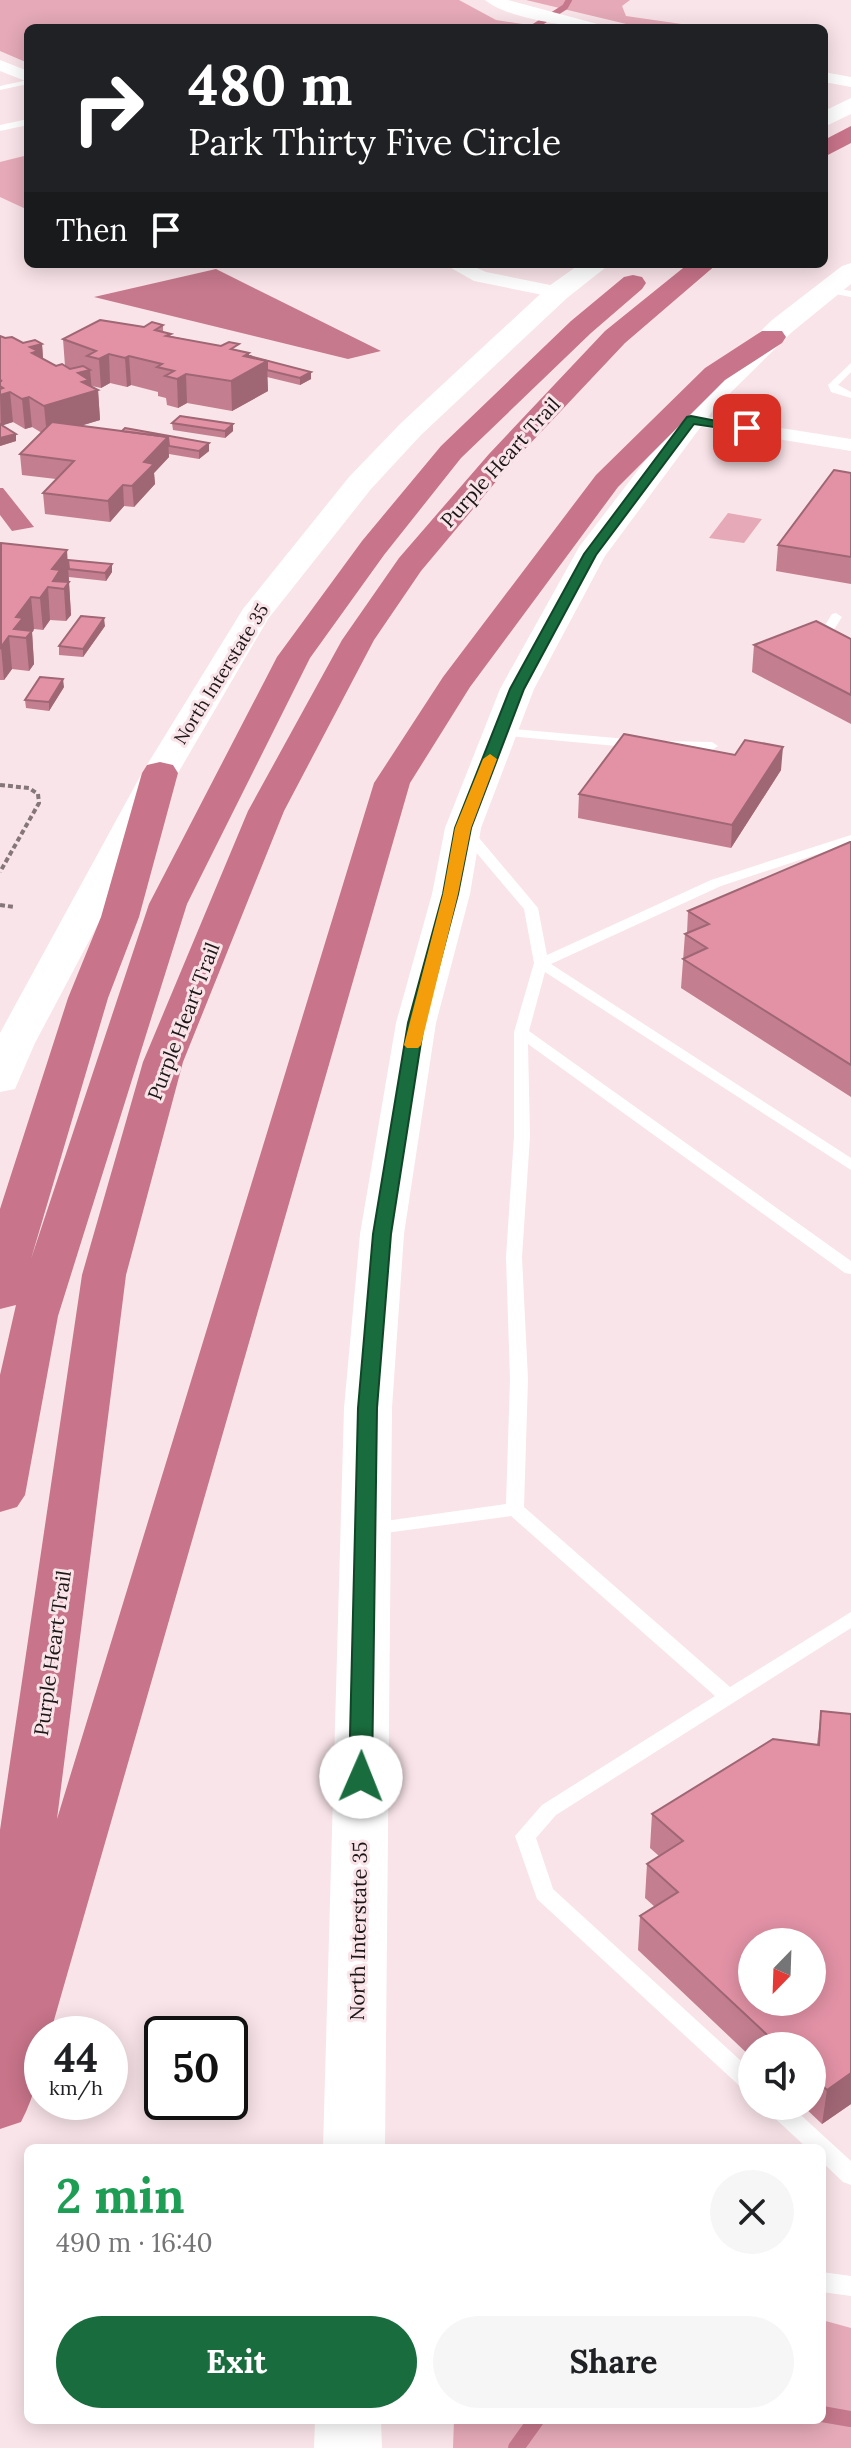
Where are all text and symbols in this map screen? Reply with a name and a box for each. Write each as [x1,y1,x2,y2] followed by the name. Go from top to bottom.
[188,49,353,120] text: 480 m
[56,56,160,160] icon: right
[188,119,561,165] text: Park Thirty Five Circle
[144,208,188,252] icon: arrive
[56,211,128,249] text: Then
[435,392,565,532] street label: Purple Heart Trail
[713,394,781,462] pin
[725,406,769,450] icon: arrive
[168,599,274,749] street label: North Interstate 35
[141,939,225,1103] street label: Purple Heart Trail
[28,1569,76,1737] street label: Purple Heart Trail
[319,1735,403,1819] position arrow
[344,1841,372,2021] street label: North Interstate 35
[738,1928,826,2016] north arrow
[738,1928,826,2120] map controls
[144,2016,248,2120] speed limit sign: 50
[54,2032,98,2083] text: 44
[738,2032,826,2120] button: sound
[49,2075,103,2100] text: km/h
[56,2165,185,2226] text: 2 min
[710,2170,794,2254] button: close
[56,2226,213,2259] text: 490 m · 16:40
[56,2316,417,2408] button: Exit
[433,2316,794,2408] button: Share

